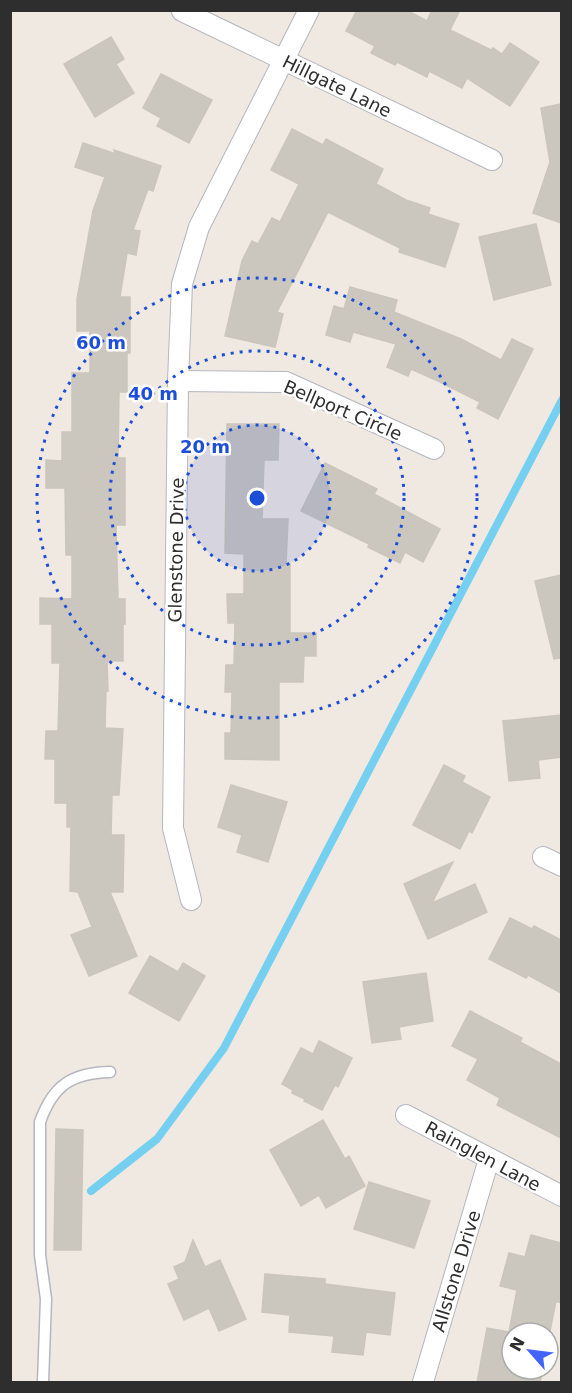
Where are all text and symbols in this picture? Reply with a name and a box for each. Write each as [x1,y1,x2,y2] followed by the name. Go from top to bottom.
[279,51,395,121] street label: Hillgate Lane
[76,332,126,353] text: 60 m
[281,376,405,444] street label: Bellport Circle
[128,383,178,404] text: 40 m
[180,436,230,457] text: 20 m
[164,477,188,623] street label: Glenstone Drive
[247,488,267,508] centre of rings
[422,1117,544,1195] street label: Rainglen Lane
[428,1208,484,1334] street label: Allstone Drive
[500,1321,560,1381] north arrow
[506,1334,529,1355] text: N

